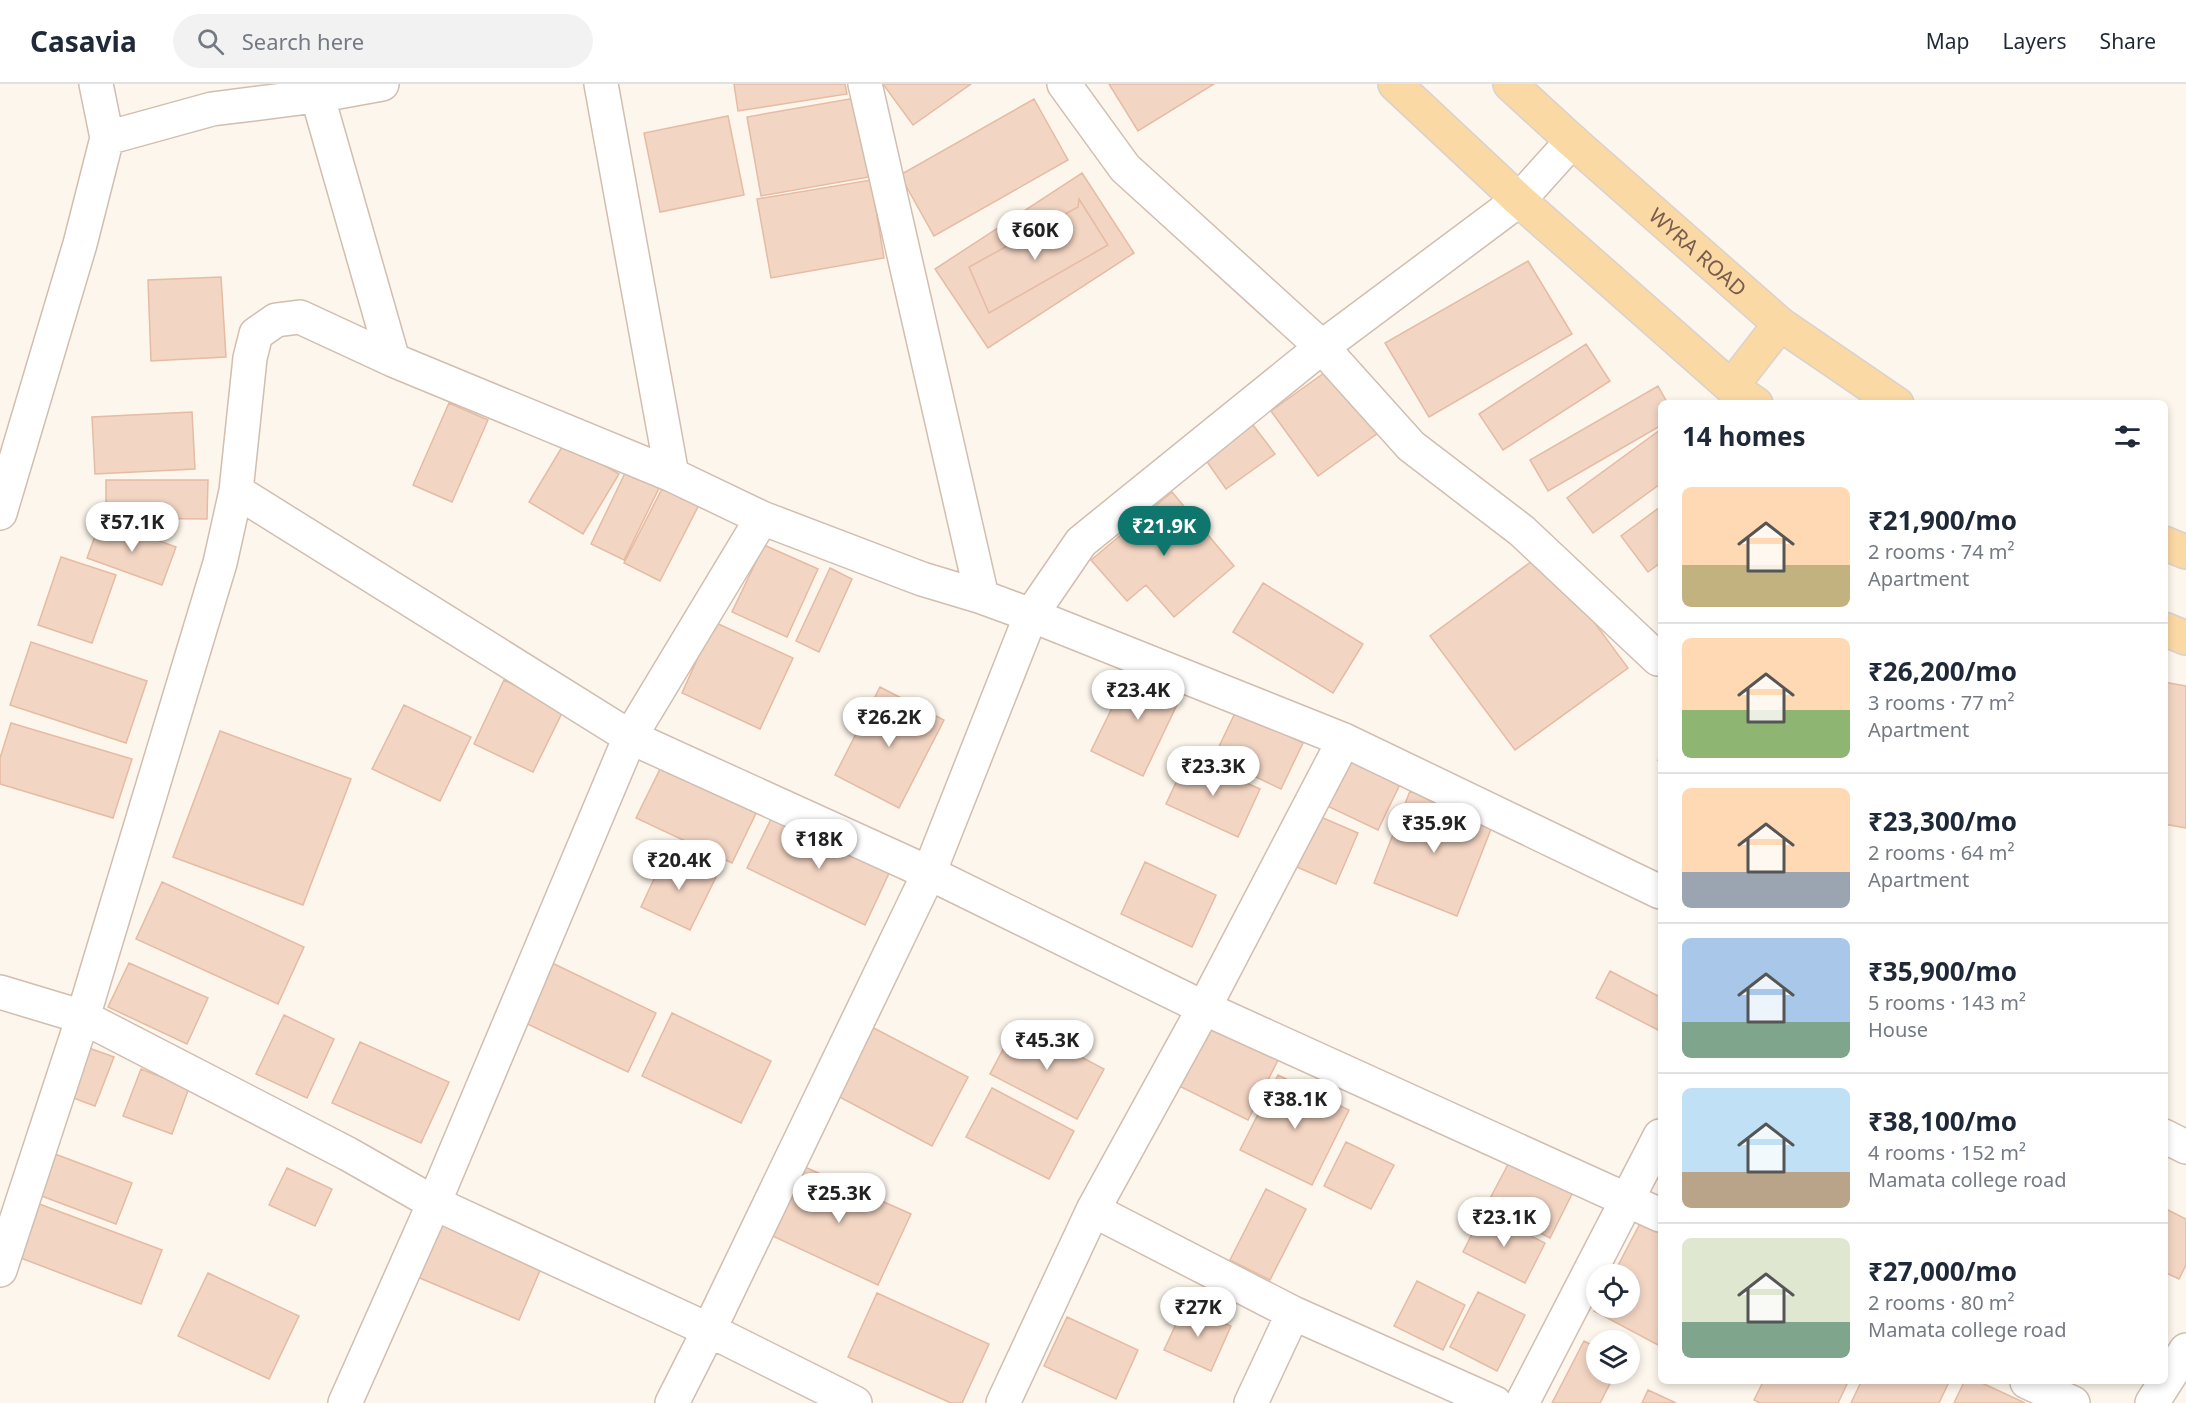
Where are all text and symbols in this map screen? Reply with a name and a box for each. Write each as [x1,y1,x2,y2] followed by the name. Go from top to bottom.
[173,14,593,68] search box
[30,22,137,60] text: Casavia
[194,25,227,58] icon: search
[242,26,364,56] text: Search here
[1926,27,1970,55] text: Map
[2003,27,2067,55] text: Layers
[2100,27,2156,55] text: Share
[1643,201,1753,302] street label: WYRA ROAD
[999,210,1071,261] pin: ₹60K
[1011,216,1059,243] text: ₹60K
[1682,418,1806,454] text: 14 homes
[2111,420,2144,453] icon: filters
[83,502,181,553] pin: ₹57.1K
[1868,502,2017,538] text: ₹21,900/mo
[1115,506,1213,557] pin: ₹21.9K
[100,508,164,535] text: ₹57.1K
[1730,511,1802,583] icon: home
[1132,512,1196,539] text: ₹21.9K
[1868,538,2015,565] text: 2 rooms · 74 m²
[1868,565,1969,592] text: Apartment
[1868,653,2017,689] text: ₹26,200/mo
[1730,662,1802,734] icon: home
[1089,670,1187,721] pin: ₹23.4K
[1106,676,1170,703] text: ₹23.4K
[1868,689,2015,716] text: 3 rooms · 77 m²
[840,697,938,748] pin: ₹26.2K
[857,703,921,730] text: ₹26.2K
[1868,716,1969,743] text: Apartment
[1164,746,1262,797] pin: ₹23.3K
[1181,752,1245,779] text: ₹23.3K
[1385,803,1483,854] pin: ₹35.9K
[1868,803,2017,839] text: ₹23,300/mo
[1402,809,1466,836] text: ₹35.9K
[1730,812,1802,884] icon: home
[783,819,855,870] pin: ₹18K
[795,825,843,852] text: ₹18K
[1868,839,2015,866] text: 2 rooms · 64 m²
[630,840,728,891] pin: ₹20.4K
[647,846,711,873] text: ₹20.4K
[1868,866,1969,893] text: Apartment
[1868,953,2017,989] text: ₹35,900/mo
[1730,962,1802,1034] icon: home
[1868,989,2026,1016] text: 5 rooms · 143 m²
[1868,1016,1928,1043] text: House
[998,1020,1096,1071] pin: ₹45.3K
[1015,1026,1079,1053] text: ₹45.3K
[1246,1079,1344,1130] pin: ₹38.1K
[1263,1085,1327,1112] text: ₹38.1K
[1868,1103,2017,1139] text: ₹38,100/mo
[1730,1112,1802,1184] icon: home
[1868,1139,2026,1166] text: 4 rooms · 152 m²
[1868,1166,2066,1193] text: Mamata college road
[790,1173,888,1224] pin: ₹25.3K
[807,1179,871,1206] text: ₹25.3K
[1455,1197,1553,1248] pin: ₹23.1K
[1472,1203,1536,1230] text: ₹23.1K
[1868,1253,2017,1289] text: ₹27,000/mo
[1730,1262,1802,1334] icon: home
[1586,1264,1640,1384] map controls
[1586,1264,1640,1318] button: locate
[1162,1287,1234,1338] pin: ₹27K
[1868,1289,2015,1316] text: 2 rooms · 80 m²
[1174,1293,1222,1320] text: ₹27K
[1868,1316,2066,1343] text: Mamata college road
[1586,1330,1640,1384] button: layers

